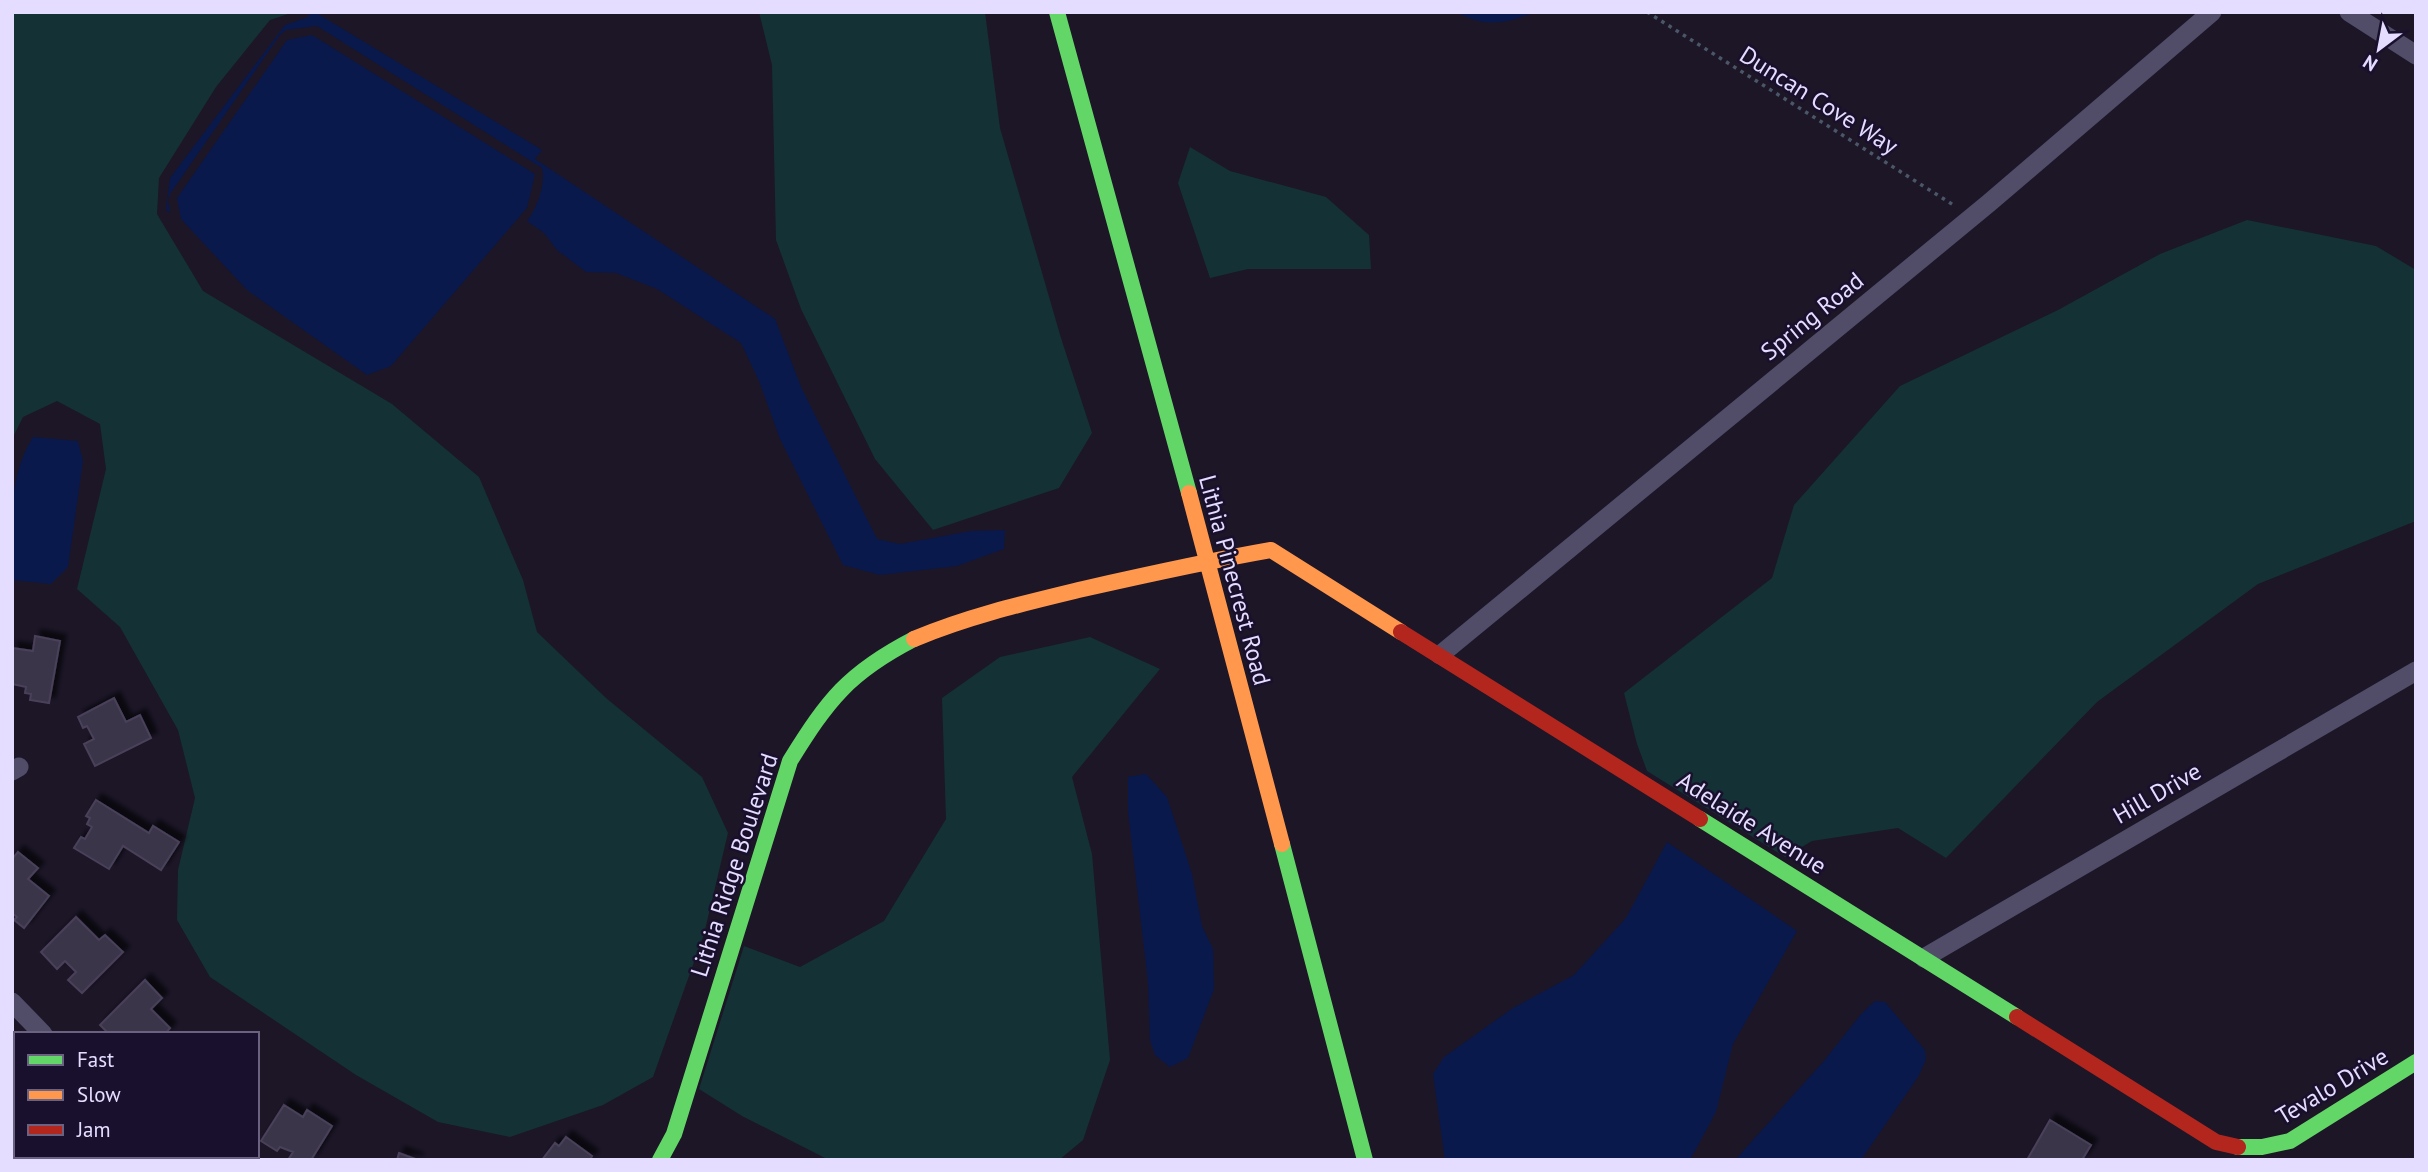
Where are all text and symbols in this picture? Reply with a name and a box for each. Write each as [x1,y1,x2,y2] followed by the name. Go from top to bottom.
[2344,14,2414,84] north arrow
[1734,39,1904,161] street label: Duncan Cove Way
[2358,50,2382,77] text: N
[1754,265,1870,367] street label: Spring Road
[1192,471,1278,689] street label: Lithia Pinecrest Road
[683,749,785,981] street label: Lithia Ridge Boulevard
[2107,755,2207,831] street label: Hill Drive
[1672,765,1832,881] street label: Adelaide Avenue
[14,1032,259,1158] legend
[2270,1040,2394,1132] street label: Tevalo Drive
[77,1046,114,1073] text: Fast
[77,1081,121,1108] text: Slow
[76,1116,111,1143] text: Jam

